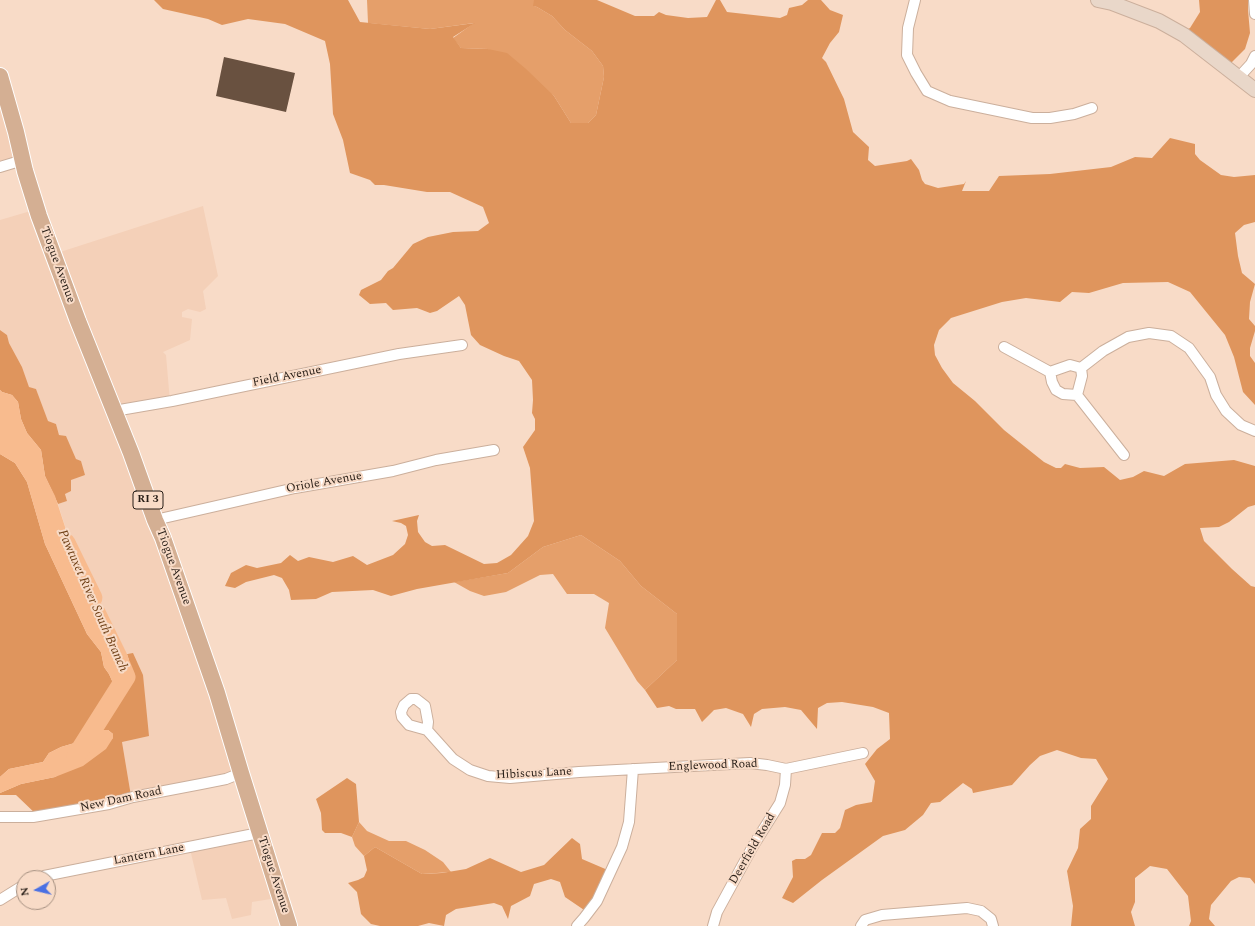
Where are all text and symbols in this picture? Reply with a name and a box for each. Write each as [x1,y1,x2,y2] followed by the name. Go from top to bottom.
[37,225,77,305] street label: Tiogue Avenue
[251,363,323,391] street label: Field Avenue
[285,469,363,497] street label: Oriole Avenue
[133,491,163,509] road number: RI 3
[153,527,193,607] street label: Tiogue Avenue
[54,528,130,674] water label: Pawtuxet River South Branch
[668,757,758,775] street label: Englewood Road
[496,765,572,783] street label: Hibiscus Lane
[79,784,163,816] street label: New Dam Road
[727,811,779,887] street label: Deerfield Road
[254,835,292,915] street label: Tiogue Avenue
[113,841,185,869] street label: Lantern Lane
[16,870,56,910] north arrow
[16,886,34,897] text: N

